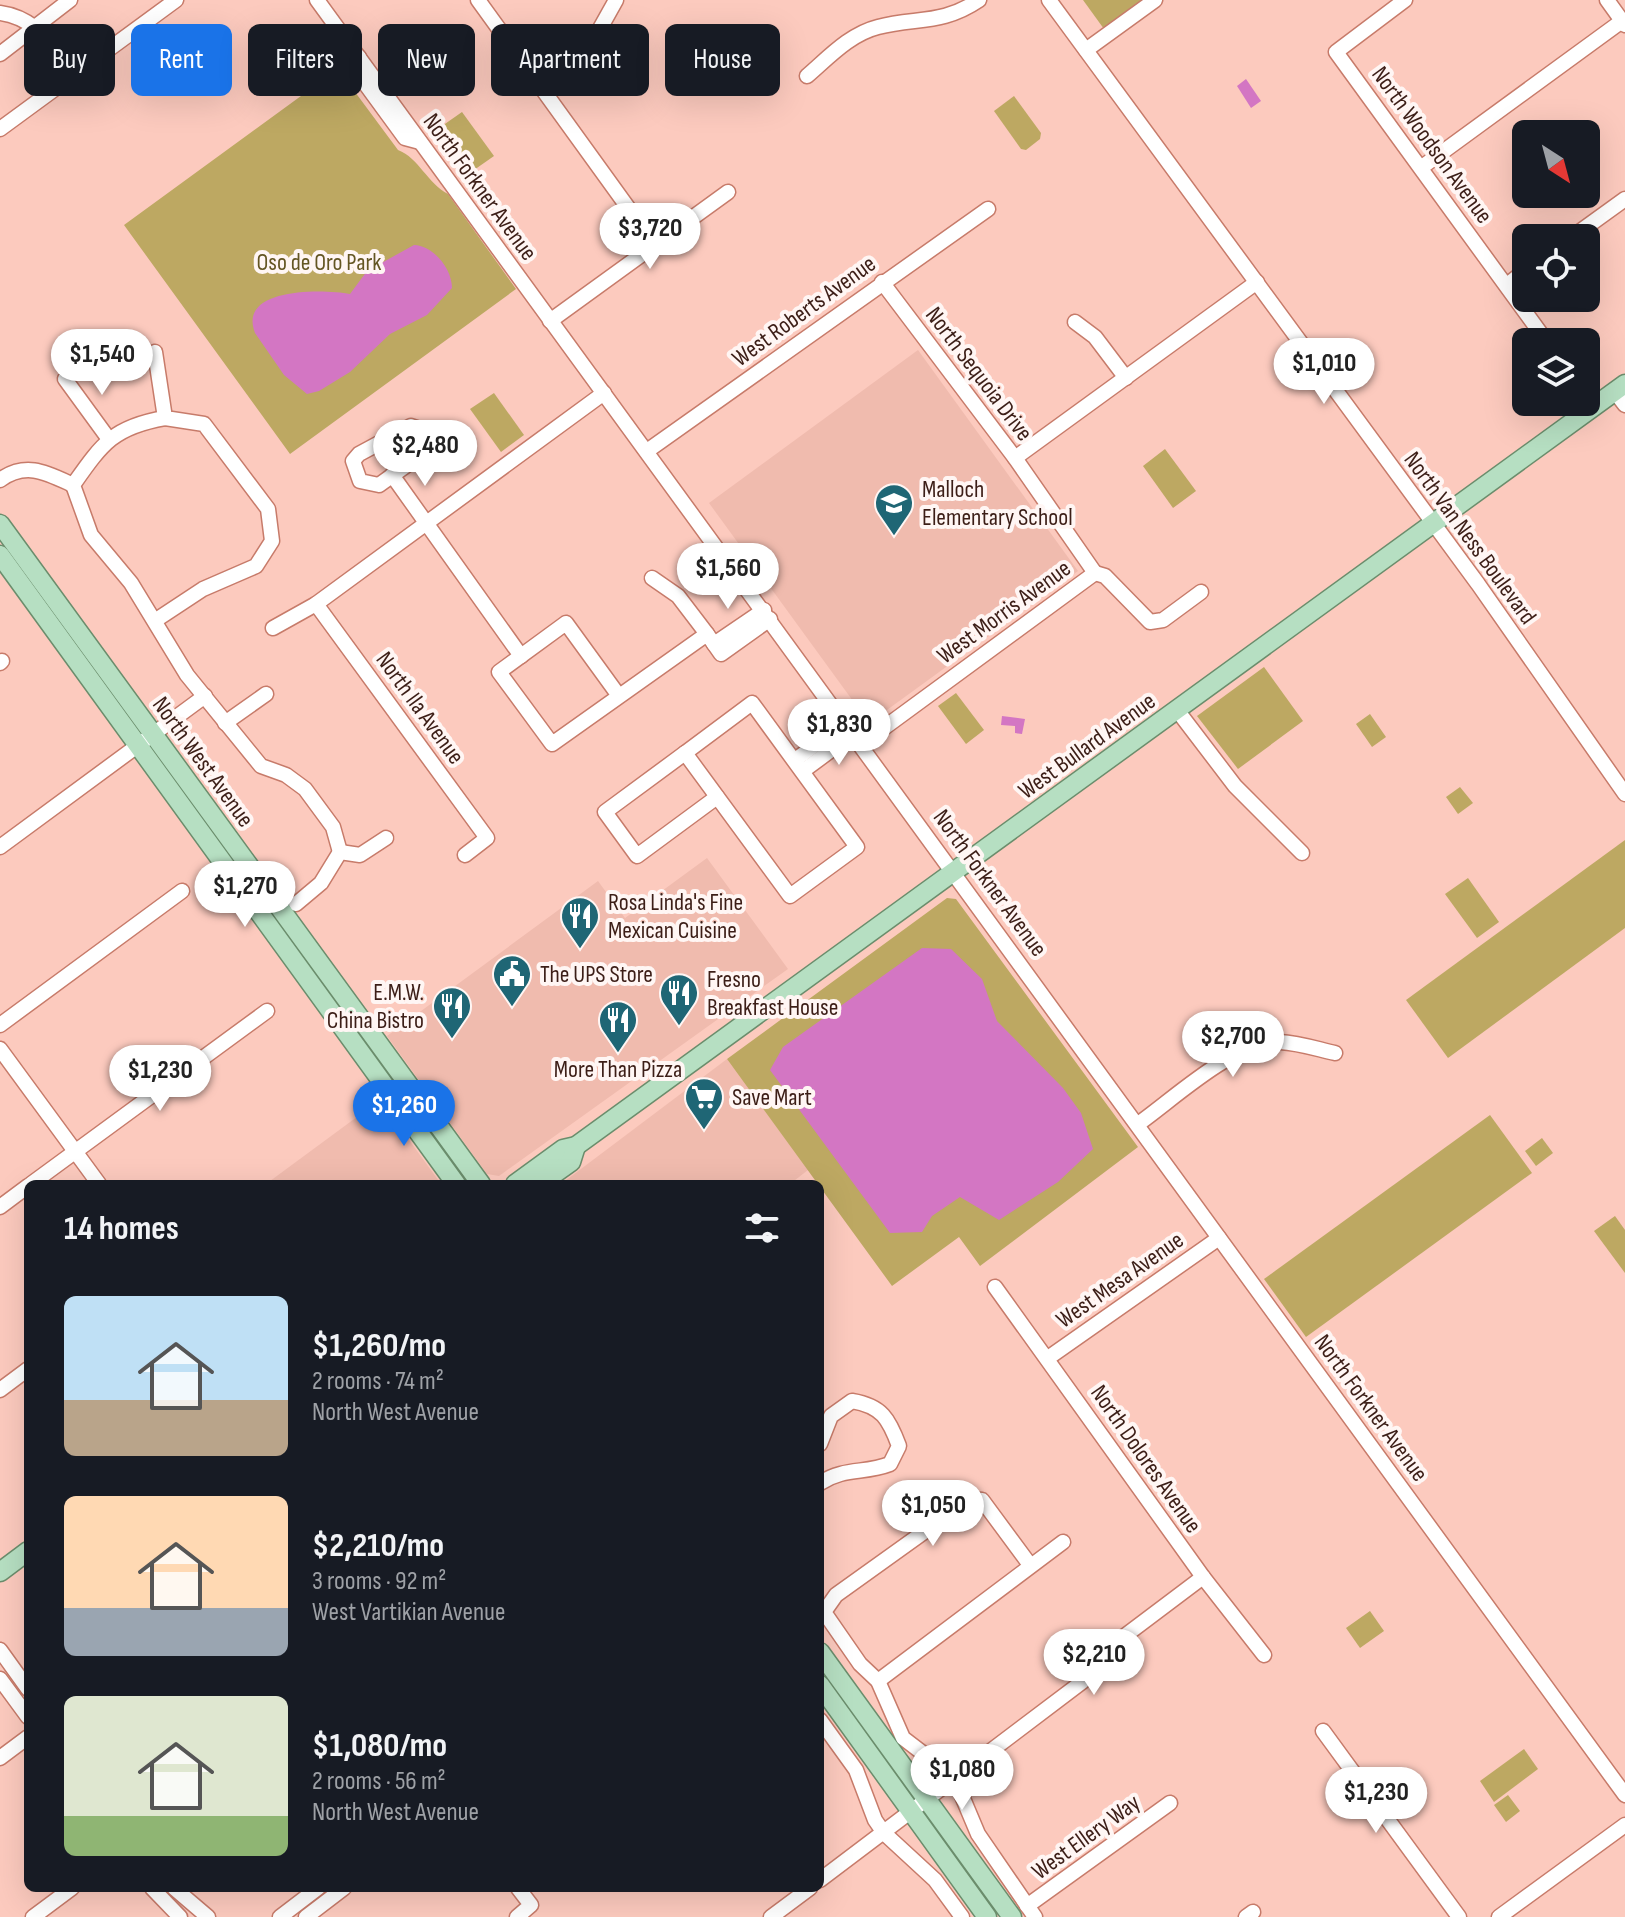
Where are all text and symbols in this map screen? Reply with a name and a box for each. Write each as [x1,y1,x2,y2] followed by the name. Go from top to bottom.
[24,24,115,96] chip: Buy
[131,24,232,96] chip: Rent
[248,24,362,96] chip: Filters
[378,24,475,96] chip: New
[491,24,649,96] chip: Apartment
[665,24,780,96] chip: House
[1365,61,1499,229] street label: North Woodson Avenue
[417,108,543,266] street label: North Forkner Avenue
[1512,120,1600,208] north arrow
[1512,120,1600,416] map controls
[585,203,715,271] pin: $3,720
[618,213,682,244] text: $3,720
[1512,224,1600,312] button: locate
[257,248,381,277] park label: Oso de Oro Park
[727,249,881,373] street label: West Roberts Avenue
[919,301,1039,447] street label: North Sequoia Drive
[1512,328,1600,416] button: layers
[37,329,167,397] pin: $1,540
[1259,338,1389,406] pin: $1,010
[69,339,135,370] text: $1,540
[1292,348,1356,379] text: $1,010
[360,420,490,488] pin: $2,480
[391,430,459,461] text: $2,480
[1398,446,1542,630] street label: North Van Ness Boulevard
[922,475,1073,532] place label: Malloch Elementary School
[873,482,915,537] school or university icon: Malloch Elementary School
[663,543,793,611] pin: $1,560
[695,553,761,584] text: $1,560
[931,554,1077,670] street label: West Morris Avenue
[370,646,470,770] street label: North Ila Avenue
[1013,687,1161,805] street label: West Bullard Avenue
[146,691,260,833] street label: North West Avenue
[774,699,904,767] pin: $1,830
[806,709,872,740] text: $1,830
[927,804,1053,962] street label: North Forkner Avenue
[180,861,310,929] pin: $1,270
[212,871,278,902] text: $1,270
[608,888,743,945] place label: Rosa Linda's Fine Mexican Cuisine
[559,895,601,950] restaurant icon: Rosa Linda's Fine Mexican Cuisine
[491,953,533,1008] public building icon: The UPS Store
[540,960,653,989] place label: The UPS Store
[707,965,838,1022] place label: Fresno Breakfast House
[658,972,700,1027] restaurant icon: Fresno Breakfast House
[327,978,424,1035] place label: E.M.W. China Bistro
[431,985,473,1040] restaurant icon: E.M.W. China Bistro
[597,999,639,1054] restaurant icon: More Than Pizza
[1168,1011,1298,1079] pin: $2,700
[1200,1021,1266,1052] text: $2,700
[95,1045,225,1113] pin: $1,230
[127,1055,193,1086] text: $1,230
[554,1055,682,1084] place label: More Than Pizza
[683,1076,725,1131] supermarket icon: Save Mart
[339,1080,469,1148] pin: $1,260
[732,1083,812,1112] place label: Save Mart
[371,1090,437,1121] text: $1,260
[740,1206,784,1250] icon: filters
[64,1208,179,1249] text: 14 homes
[1051,1225,1189,1335] street label: West Mesa Avenue
[312,1325,446,1366] text: $1,260/mo
[128,1328,224,1424] icon: home
[1308,1329,1434,1487] street label: North Forkner Avenue
[312,1366,444,1397] text: 2 rooms · 74 m²
[1084,1379,1208,1539] street label: North Dolores Avenue
[312,1397,479,1428] text: North West Avenue
[868,1480,998,1548] pin: $1,050
[900,1490,966,1521] text: $1,050
[312,1525,444,1566] text: $2,210/mo
[128,1528,224,1624] icon: home
[312,1566,446,1597] text: 3 rooms · 92 m²
[312,1597,505,1628] text: West Vartikian Avenue
[1029,1629,1159,1697] pin: $2,210
[1062,1639,1126,1670] text: $2,210
[312,1725,447,1766] text: $1,080/mo
[128,1728,224,1824] icon: home
[897,1744,1027,1812] pin: $1,080
[929,1754,995,1785] text: $1,080
[312,1766,446,1797] text: 2 rooms · 56 m²
[1311,1767,1441,1835] pin: $1,230
[1343,1777,1409,1808] text: $1,230
[1026,1788,1146,1886] street label: West Ellery Way
[312,1797,479,1828] text: North West Avenue

